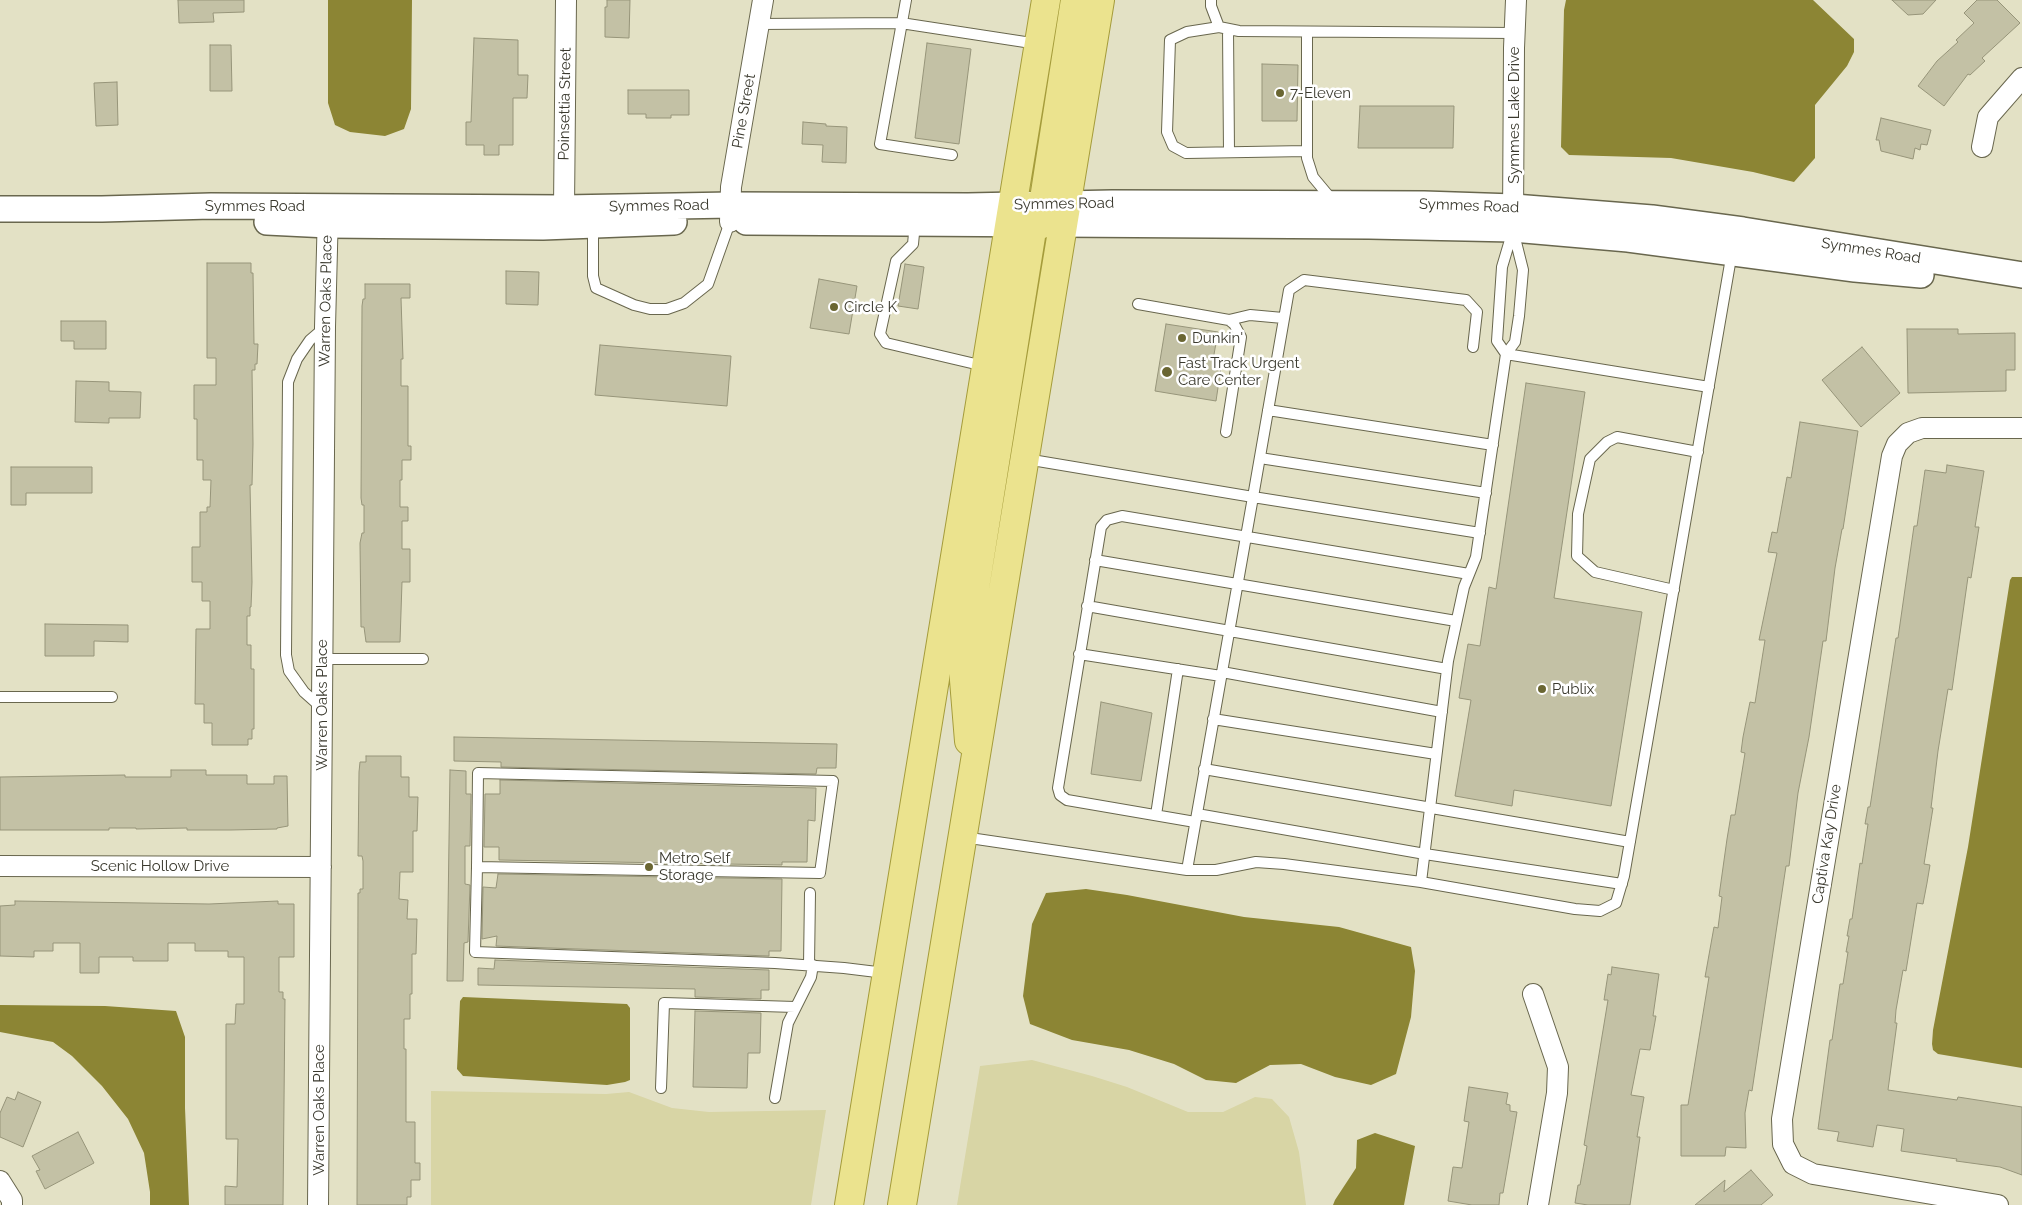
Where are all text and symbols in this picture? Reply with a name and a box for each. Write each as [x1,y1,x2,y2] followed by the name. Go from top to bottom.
[1505,46,1523,184] street label: Symmes Lake Drive
[555,47,575,161] street label: Poinsettia Street
[729,72,759,150] street label: Pine Street
[1290,84,1351,102] place label: 7-Eleven
[1274,87,1286,99] marker: 7-Eleven
[1014,194,1114,214] street label: Symmes Road
[1419,195,1519,217] street label: Symmes Road
[609,196,709,216] street label: Symmes Road
[205,197,305,215] street label: Symmes Road
[1820,234,1922,268] street label: Symmes Road
[316,235,336,367] street label: Warren Oaks Place
[844,298,897,316] place label: Circle K
[828,301,840,313] marker: Circle K
[1192,329,1243,347] place label: Dunkin'
[1176,332,1188,344] marker: Dunkin'
[1178,354,1299,389] place label: Fast Track Urgent Care Center
[1160,365,1174,379] marker: Fast Track Urgent Care Center
[313,639,331,771] street label: Warren Oaks Place
[1552,680,1594,698] place label: Publix
[1536,683,1548,695] marker: Publix
[1809,783,1845,905] street label: Captiva Kay Drive
[659,849,731,884] place label: Metro Self Storage
[91,857,229,875] street label: Scenic Hollow Drive
[643,861,655,873] marker: Metro Self Storage
[310,1044,328,1176] street label: Warren Oaks Place

